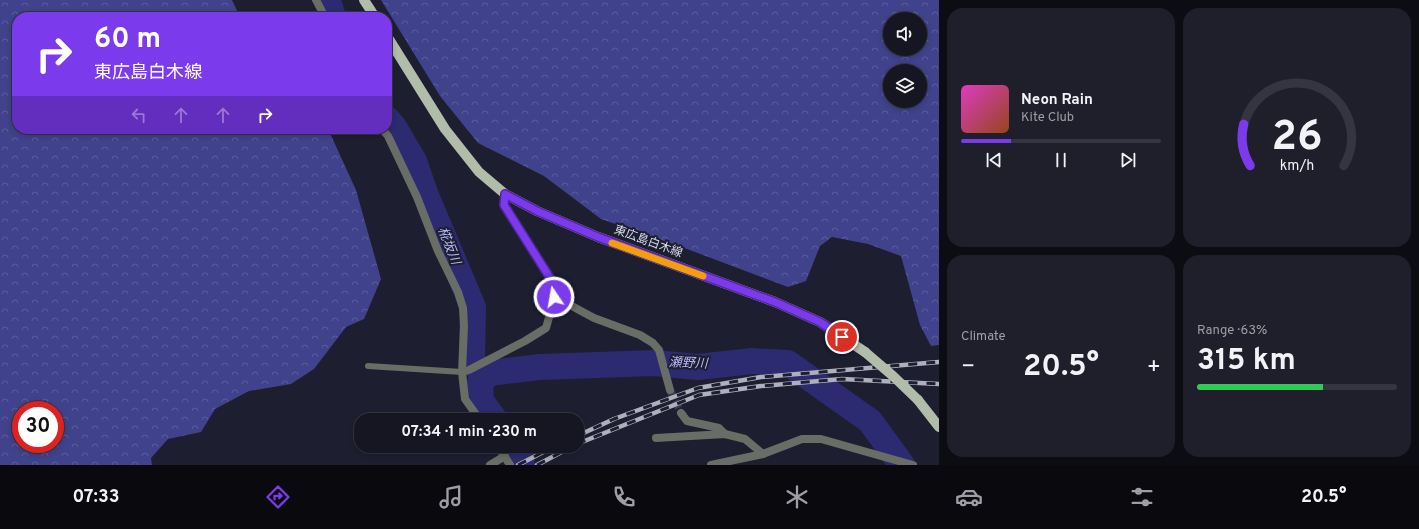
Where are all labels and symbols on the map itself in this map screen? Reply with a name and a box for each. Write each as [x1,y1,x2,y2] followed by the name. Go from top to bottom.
[611,222,685,262] street label: 東広島白木線
[433,225,463,269] water label: 椛坂川
[533,276,575,318] position arrow
[825,320,859,354] pin
[668,355,710,373] water label: 瀬野川
[12,401,64,453] speed limit sign: 30

